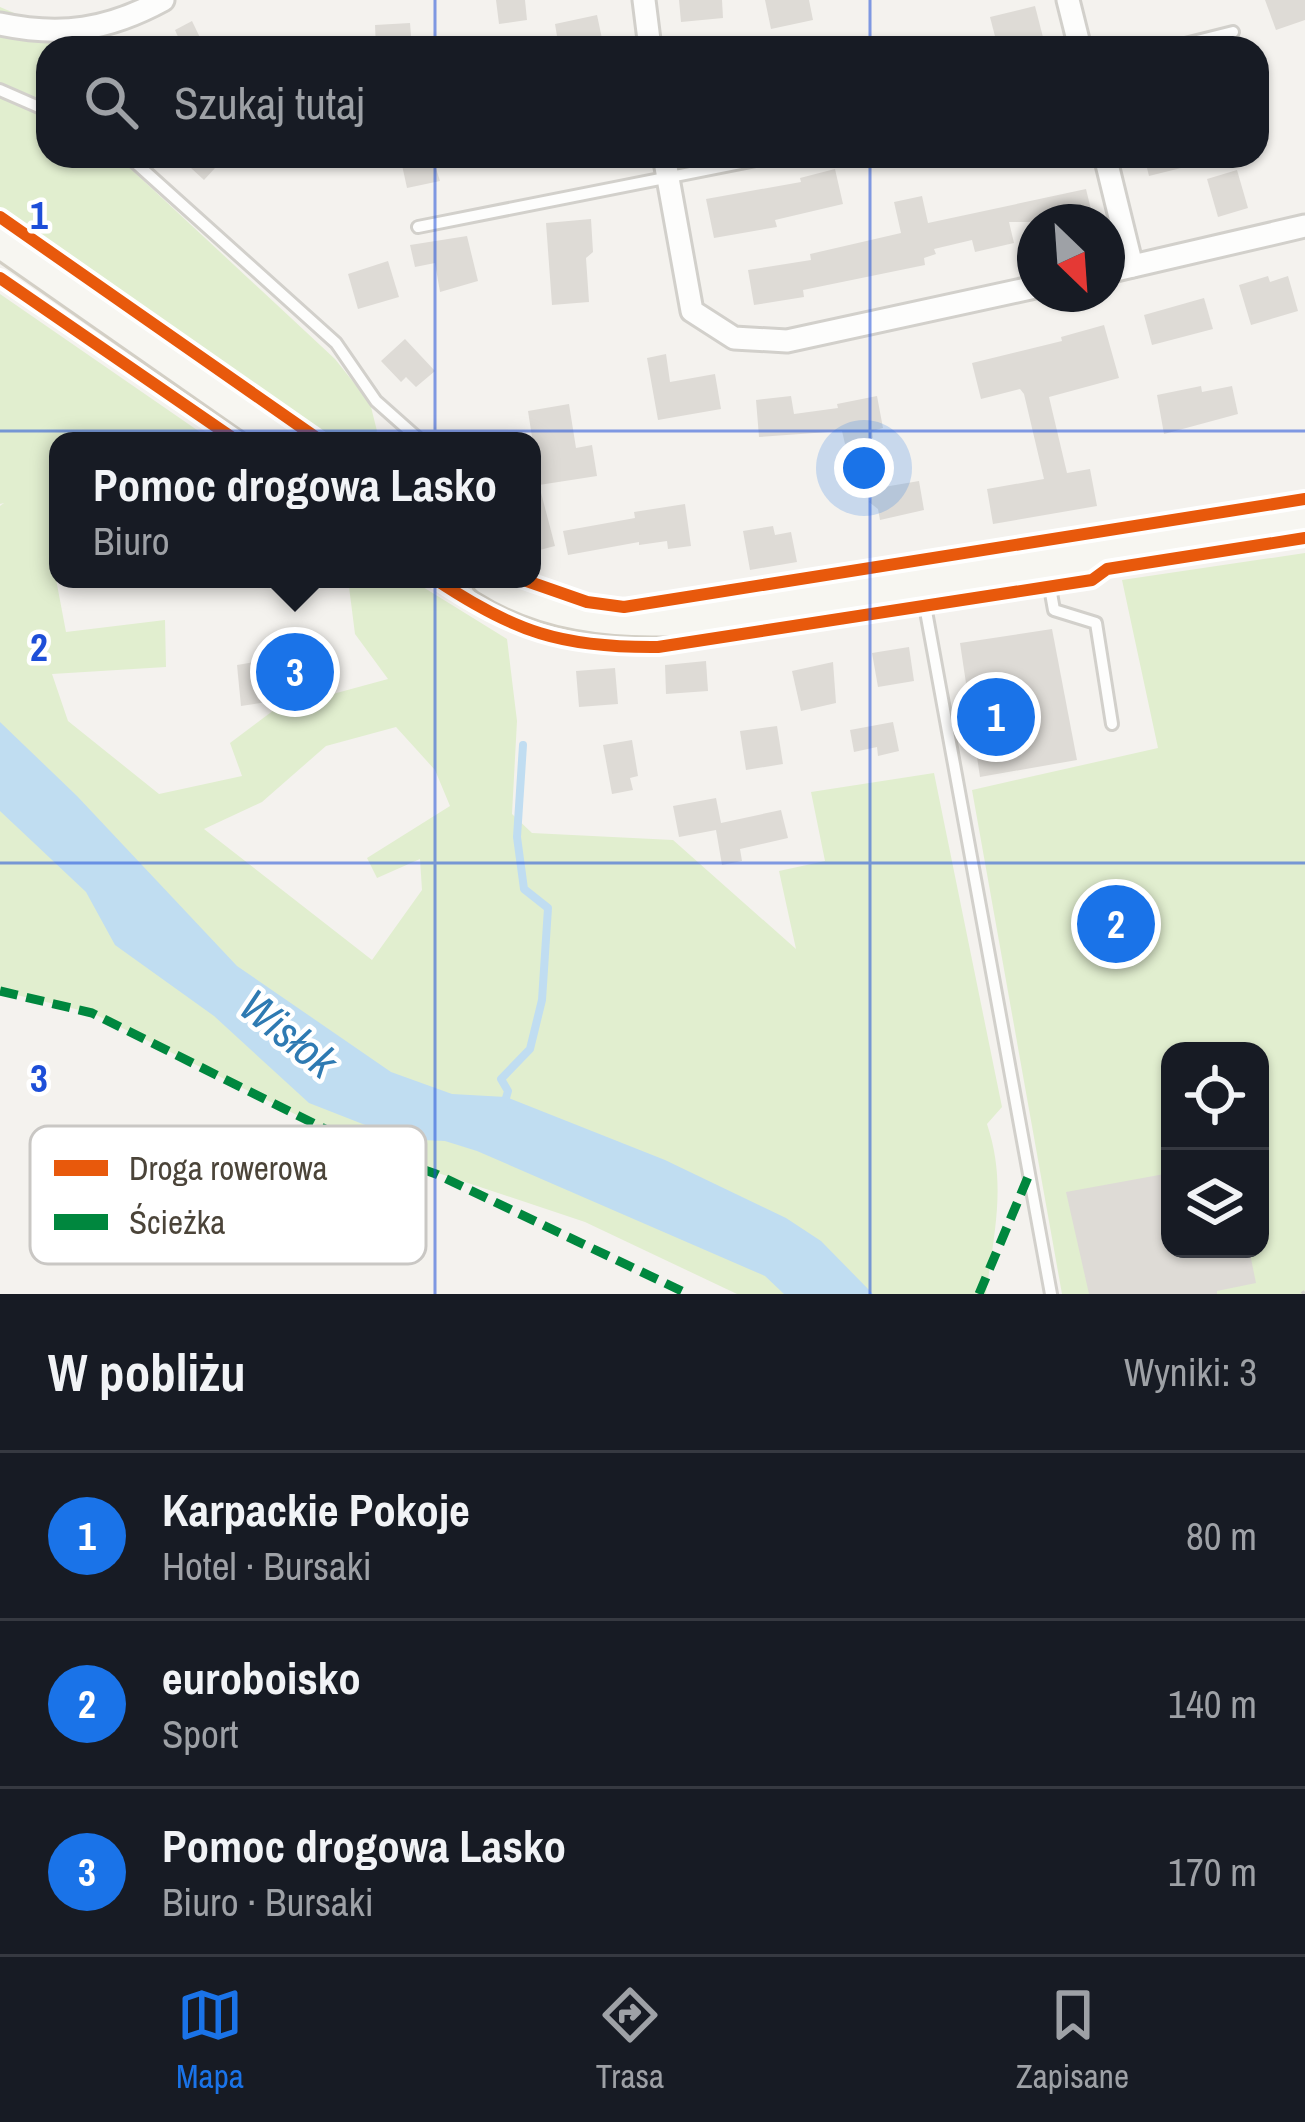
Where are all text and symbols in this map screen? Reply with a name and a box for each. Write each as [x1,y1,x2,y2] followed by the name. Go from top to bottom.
[36,36,1269,168] search box
[78,69,144,135] icon: search
[174,72,365,133] text: Szukaj tutaj
[30,189,48,241] text: 1
[1017,204,1125,312] north arrow
[49,432,541,588] popup
[834,438,894,498] your location
[93,454,497,515] text: Pomoc drogowa Lasko
[93,515,169,567] text: Biuro
[30,621,48,673] text: 2
[256,627,334,717] pin: 3
[957,672,1035,762] pin: 1
[1077,879,1155,969] pin: 2
[227,975,352,1092] water label: Wisłok
[1161,1042,1269,1258] map controls
[1161,1042,1269,1150] button: locate
[30,1052,48,1104] text: 3
[30,1126,426,1264] legend
[129,1146,328,1190] text: Droga rowerowa
[1161,1150,1269,1258] button: layers
[129,1200,225,1244] text: Ścieżka
[48,1338,245,1407] text: W pobliżu
[1124,1346,1257,1398] text: Wyniki: 3
[162,1479,470,1540] text: Karpackie Pokoje
[78,1510,96,1562] text: 1
[1186,1510,1257,1562] text: 80 m
[162,1540,372,1592] text: Hotel · Bursaki
[162,1647,361,1708] text: euroboisko
[78,1678,96,1730] text: 2
[1168,1678,1257,1730] text: 140 m
[162,1708,238,1760] text: Sport
[162,1815,566,1876] text: Pomoc drogowa Lasko
[78,1846,96,1898] text: 3
[1168,1846,1257,1898] text: 170 m
[162,1876,374,1928] text: Biuro · Bursaki
[176,1982,244,2098] tab: Mapa
[596,1982,664,2098] tab: Trasa
[1016,1982,1129,2098] tab: Zapisane

